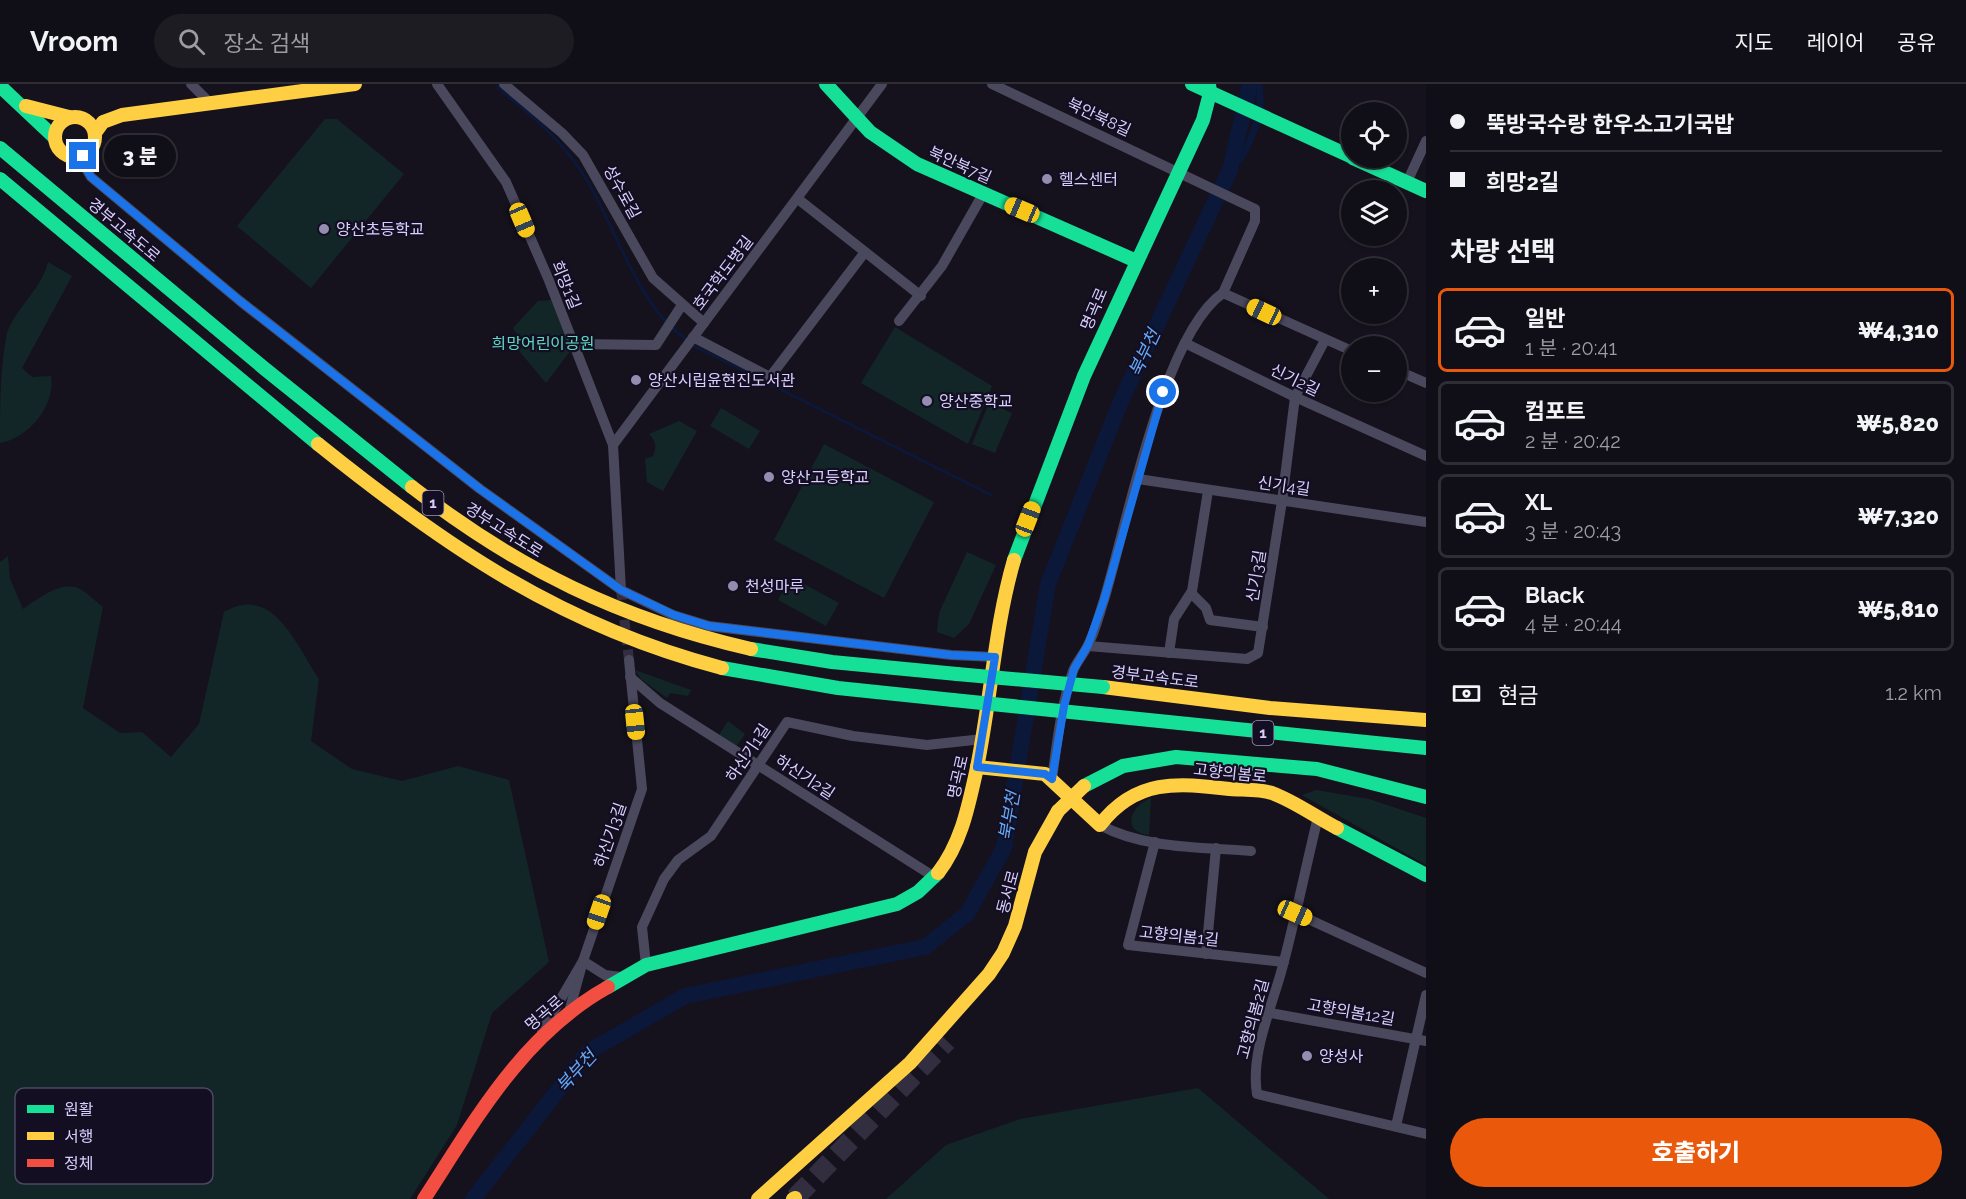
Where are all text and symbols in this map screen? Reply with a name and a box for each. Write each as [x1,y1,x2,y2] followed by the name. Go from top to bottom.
[154,14,574,68] search box
[30,25,118,58] text: Vroom
[175,25,208,58] icon: search
[223,30,310,56] text: 장소 검색
[1735,30,1773,55] text: 지도
[1806,30,1864,55] text: 레이어
[1897,30,1936,55] text: 공유
[1064,94,1134,140] street label: 북안북8길
[1341,102,1407,402] map controls
[1341,102,1407,168] button: locate
[1486,111,1734,137] text: 뚝방국수랑 한우소고기국밥
[104,135,176,177] callout: 3 분
[69,142,96,169] route end
[925,143,995,187] street label: 북안북7길
[123,144,157,168] text: 3 분
[599,162,645,222] street label: 성수로길
[1486,169,1559,195] text: 희망2길
[1059,170,1118,189] place label: 헬스센터
[1040,172,1054,186] marker: 헬스센터
[1341,180,1407,246] button: layers
[84,194,164,266] street label: 경부고속도로
[1002,195,1042,225] car
[507,200,537,240] car
[336,220,424,239] place label: 양산초등학교
[317,222,331,236] marker: 양산초등학교
[689,232,757,314] street label: 호국학도병길
[1450,236,1556,267] text: 차량 선택
[548,258,584,312] street label: 희망1길
[1341,258,1407,324] button: +
[1077,285,1111,333] street label: 명곡로
[1244,296,1284,328] car
[1453,303,1507,357] icon: car
[1525,305,1565,331] text: 일반
[1858,317,1939,343] text: ₩4,310
[1124,324,1165,380] water label: 북부천
[491,334,595,353] park label: 희망어린이공원
[1341,336,1407,402] button: −
[1525,336,1617,360] text: 1 분 · 20:41
[1267,360,1323,400] street label: 신기2길
[648,371,795,390] place label: 양산시립윤현진도서관
[629,373,643,387] marker: 양산시립윤현진도서관
[1149,378,1176,405] route start
[939,392,1013,411] place label: 양산중학교
[920,394,934,408] marker: 양산중학교
[1453,396,1507,450] icon: car
[1525,398,1586,424] text: 컴포트
[1856,410,1939,436] text: ₩5,820
[1525,429,1621,453] text: 2 분 · 20:42
[781,468,869,487] place label: 양산고등학교
[762,470,776,484] marker: 양산고등학교
[1256,473,1312,499] street label: 신기4길
[1453,489,1507,543] icon: car
[1525,489,1552,515] text: XL
[422,491,444,515] road number: 1
[462,499,547,562] street label: 경부고속도로
[1013,499,1043,539] car
[1858,503,1939,529] text: ₩7,320
[1525,519,1621,543] text: 3 분 · 20:43
[1242,548,1270,604] street label: 신기3길
[745,577,804,596] place label: 천성마루
[726,579,740,593] marker: 천성마루
[1453,582,1507,636] icon: car
[1525,582,1584,608] text: Black
[1858,596,1939,622] text: ₩5,810
[1525,612,1622,636] text: 4 분 · 20:44
[1110,662,1200,692] street label: 경부고속도로
[1450,677,1483,710] icon: cash
[1885,681,1942,705] text: 1.2 km
[1498,682,1538,708] text: 현금
[624,703,646,741] car
[722,720,774,786] street label: 하신기1길
[1252,721,1274,745] road number: 1
[772,751,838,803] street label: 하신기2길
[944,753,972,801] street label: 명곡로
[1192,760,1268,786] street label: 고향의봄로
[994,787,1024,842] water label: 북부천
[590,800,630,870] street label: 하신기3길
[993,868,1023,916] street label: 동서로
[585,892,613,932] car
[1275,897,1315,929] car
[1138,922,1220,950] street label: 고향의봄1길
[1233,977,1273,1061] street label: 고향의봄2길
[521,991,567,1035] street label: 명곡로
[1306,995,1396,1029] street label: 고향의봄12길
[552,1044,602,1096] water label: 북부천
[1319,1047,1363,1066] place label: 양성사
[1300,1049,1314,1063] marker: 양성사
[15,1088,213,1184] legend
[64,1100,94,1119] text: 원활
[1450,1118,1942,1187] button: 호출하기
[64,1127,93,1146] text: 서행
[64,1154,93,1173] text: 정체

